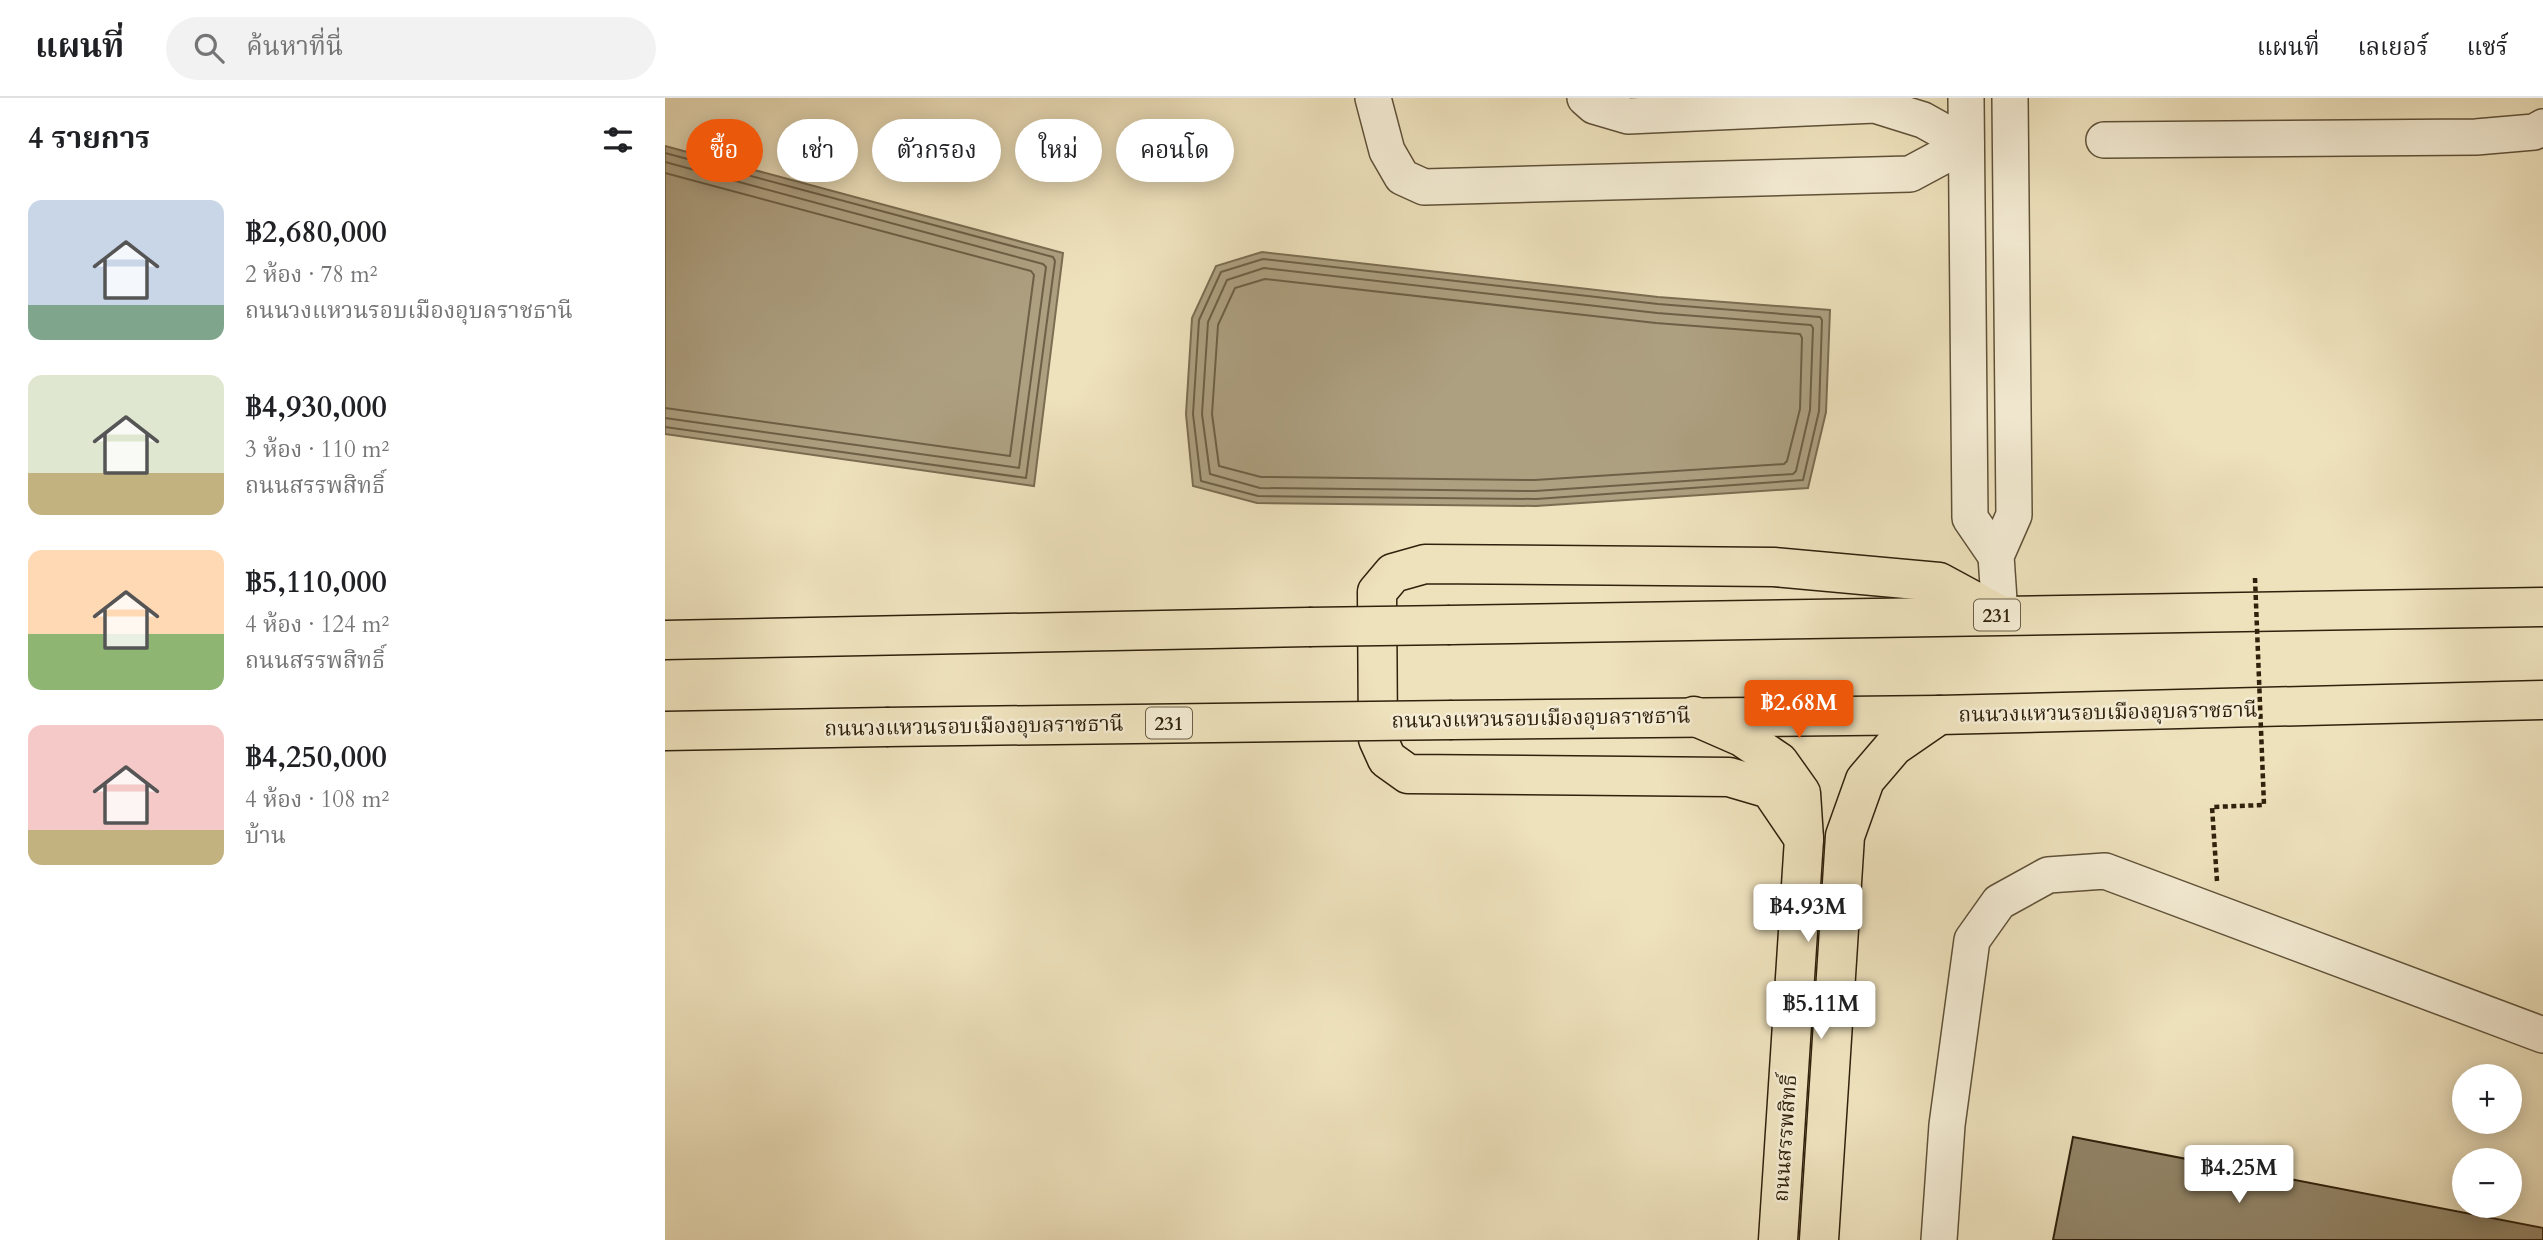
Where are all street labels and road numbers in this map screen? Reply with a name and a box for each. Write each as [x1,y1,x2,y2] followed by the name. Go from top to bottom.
[1974,600,2020,630] road number: 231
[1958,695,2258,730] street label: ถนนวงแหวนรอบเมืองอุบลราชธานี
[1391,701,1691,736] street label: ถนนวงแหวนรอบเมืองอุบลราชธานี
[1146,708,1192,738] road number: 231
[824,709,1124,744] street label: ถนนวงแหวนรอบเมืองอุบลราชธานี
[1765,1071,1805,1203] street label: ถนนสรรพสิทธิ์

